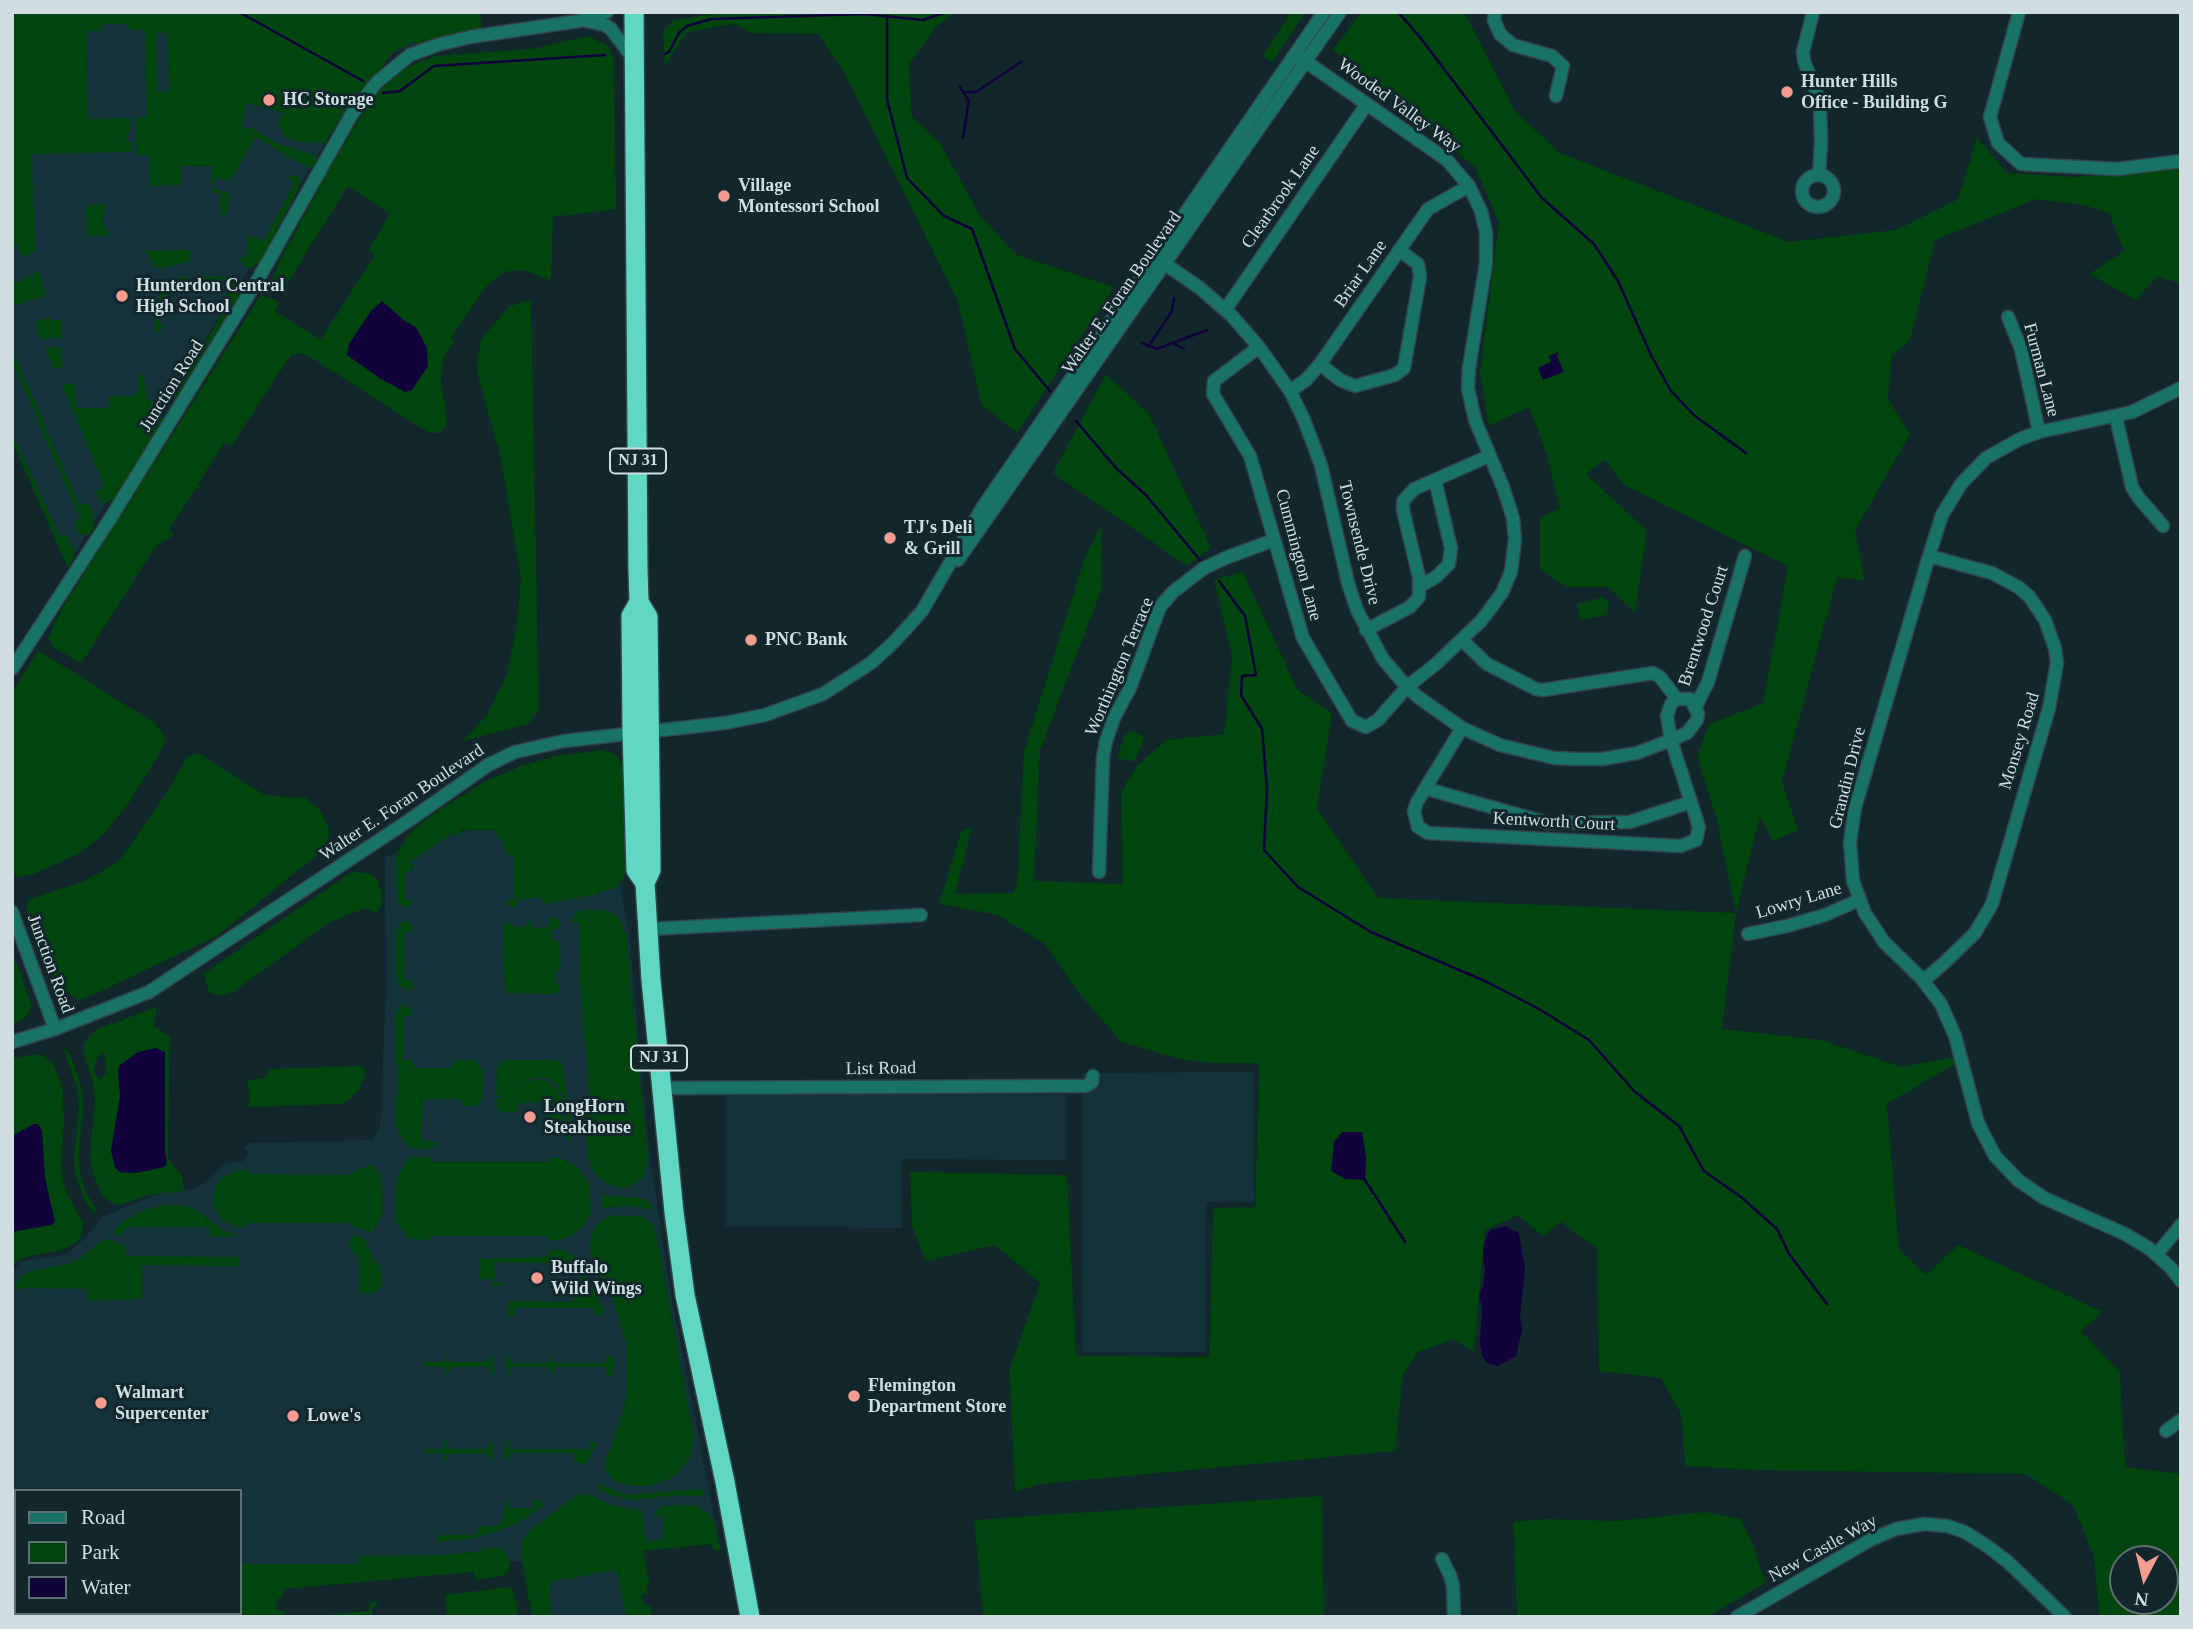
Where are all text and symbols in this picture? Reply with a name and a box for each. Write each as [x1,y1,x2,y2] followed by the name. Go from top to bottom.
[1333,54,1465,158] street label: Wooded Valley Way
[1801,71,1948,114] place label: Hunter Hills Office - Building G
[1779,84,1795,100] marker: Hunter Hills Office - Building G
[283,89,373,111] place label: HC Storage
[261,92,277,108] marker: HC Storage
[1237,141,1325,253] street label: Clearbrook Lane
[738,175,879,218] place label: Village Montessori School
[716,188,732,204] marker: Village Montessori School
[1058,208,1186,378] street label: Walter E. Foran Boulevard
[1330,236,1392,312] street label: Briar Lane
[136,275,284,318] place label: Hunterdon Central High School
[114,288,130,304] marker: Hunterdon Central High School
[2018,321,2064,419] street label: Furman Lane
[135,336,209,436] street label: Junction Road
[610,448,666,474] road number: NJ 31
[1333,479,1385,607] street label: Townsende Drive
[1270,487,1326,623] street label: Cummington Lane
[904,517,973,560] place label: TJ's Deli & Grill
[882,530,898,546] marker: TJ's Deli & Grill
[1674,563,1734,689] street label: Brentwood Court
[1081,594,1159,740] street label: Worthington Terrace
[765,629,848,651] place label: PNC Bank
[743,632,759,648] marker: PNC Bank
[1995,690,2045,792] street label: Monsey Road
[1825,725,1871,831] street label: Grandin Drive
[316,740,488,866] street label: Walter E. Foran Boulevard
[1492,808,1616,836] street label: Kentworth Court
[1754,878,1844,924] street label: Lowry Lane
[22,912,78,1016] street label: Junction Road
[631,1046,687,1070] road number: NJ 31
[846,1058,916,1080] street label: List Road
[544,1096,631,1138] place label: LongHorn Steakhouse
[522,1109,538,1125] marker: LongHorn Steakhouse
[551,1257,642,1300] place label: Buffalo Wild Wings
[529,1270,545,1286] marker: Buffalo Wild Wings
[868,1375,1006,1418] place label: Flemington Department Store
[115,1382,209,1424] place label: Walmart Supercenter
[846,1388,862,1404] marker: Flemington Department Store
[93,1395,109,1411] marker: Walmart Supercenter
[307,1405,361,1427] place label: Lowe's
[285,1408,301,1424] marker: Lowe's
[14,1489,242,1615] legend
[81,1505,125,1529] text: Road
[1765,1510,1881,1588] street label: New Castle Way
[81,1540,120,1564] text: Park
[2109,1545,2179,1615] north arrow
[81,1575,131,1599] text: Water
[2134,1588,2150,1611] text: N

